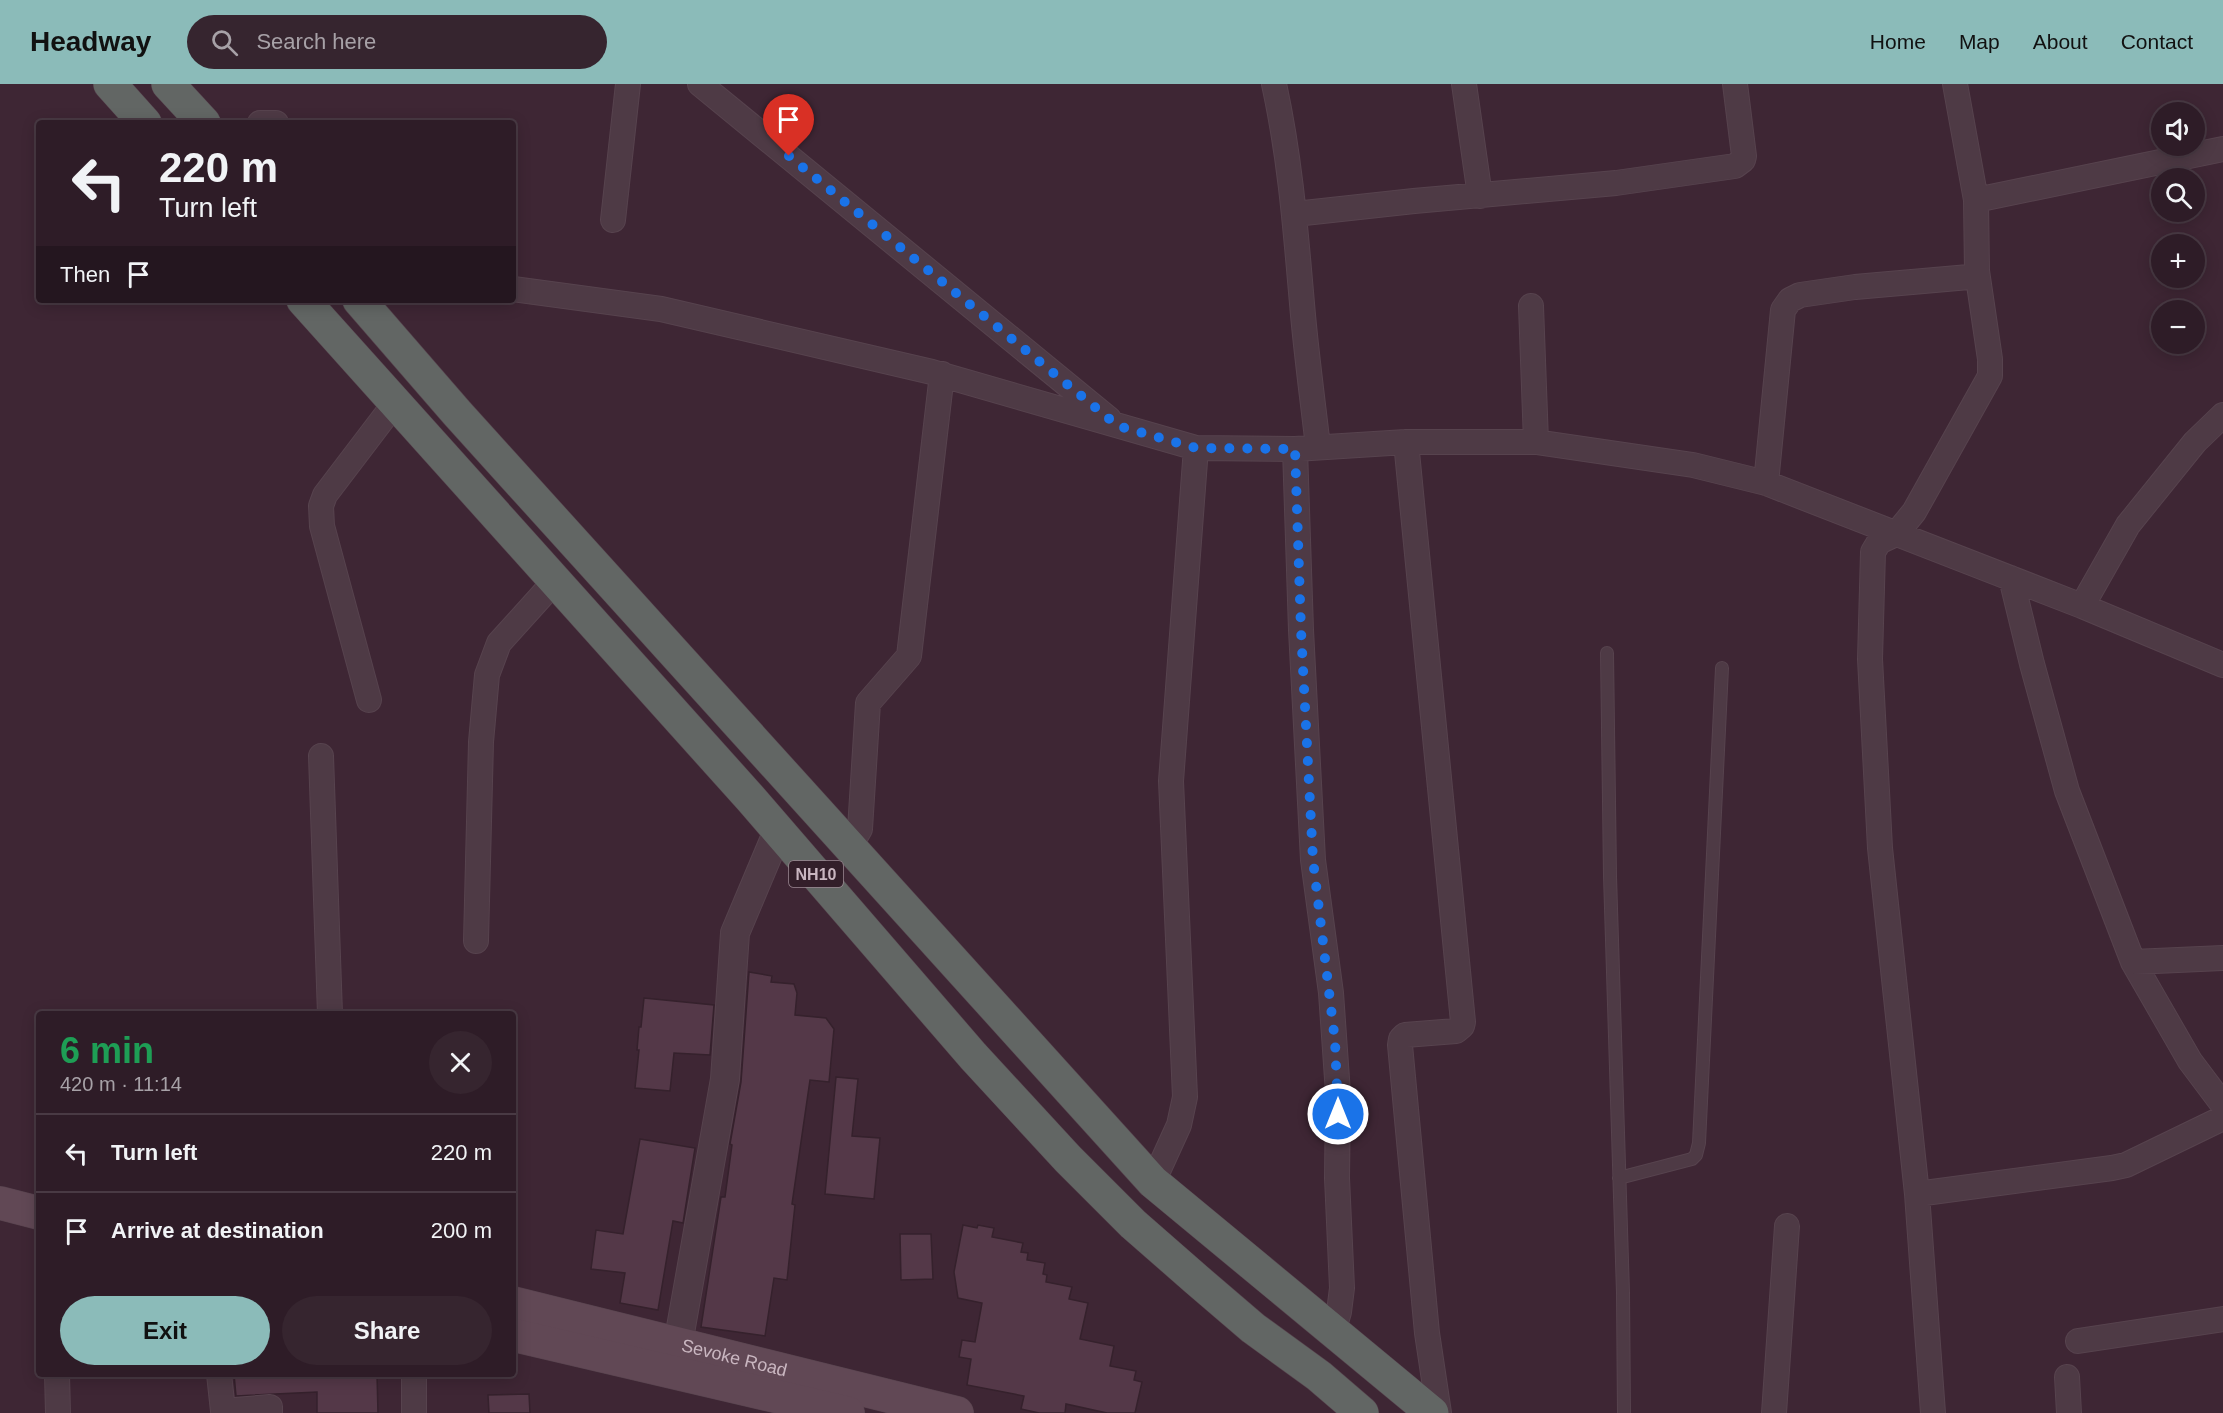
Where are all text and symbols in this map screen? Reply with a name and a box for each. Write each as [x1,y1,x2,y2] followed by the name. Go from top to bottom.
[187,15,607,69] search box
[30,26,151,57] text: Headway
[208,26,241,59] icon: search
[256,29,376,54] text: Search here
[1870,30,1926,53] text: Home
[1959,30,2000,53] text: Map
[2033,30,2088,53] text: About
[2121,30,2193,53] text: Contact
[763,94,814,156] pin
[2151,102,2205,354] map controls
[2151,102,2205,156] button: sound
[772,103,805,136] icon: arrive
[60,144,138,222] icon: left
[159,144,278,191] text: 220 m
[2151,168,2205,222] button: search
[159,193,257,223] text: Turn left
[2151,234,2205,288] button: +
[122,258,155,291] icon: arrive
[60,262,110,287] text: Then
[2151,300,2205,354] button: −
[789,861,843,887] road number: NH10
[60,1030,154,1071] text: 6 min
[429,1031,492,1094] button: close
[60,1073,182,1095] text: 420 m · 11:14
[1306,1082,1370,1146] position arrow
[60,1137,93,1170] icon: left
[111,1140,197,1165] text: Turn left
[431,1140,492,1165] text: 220 m
[60,1215,93,1248] icon: arrive
[111,1218,324,1243] text: Arrive at destination
[431,1218,492,1243] text: 200 m
[60,1296,270,1365] button: Exit
[282,1296,492,1365] button: Share
[679,1335,789,1381] street label: Sevoke Road

